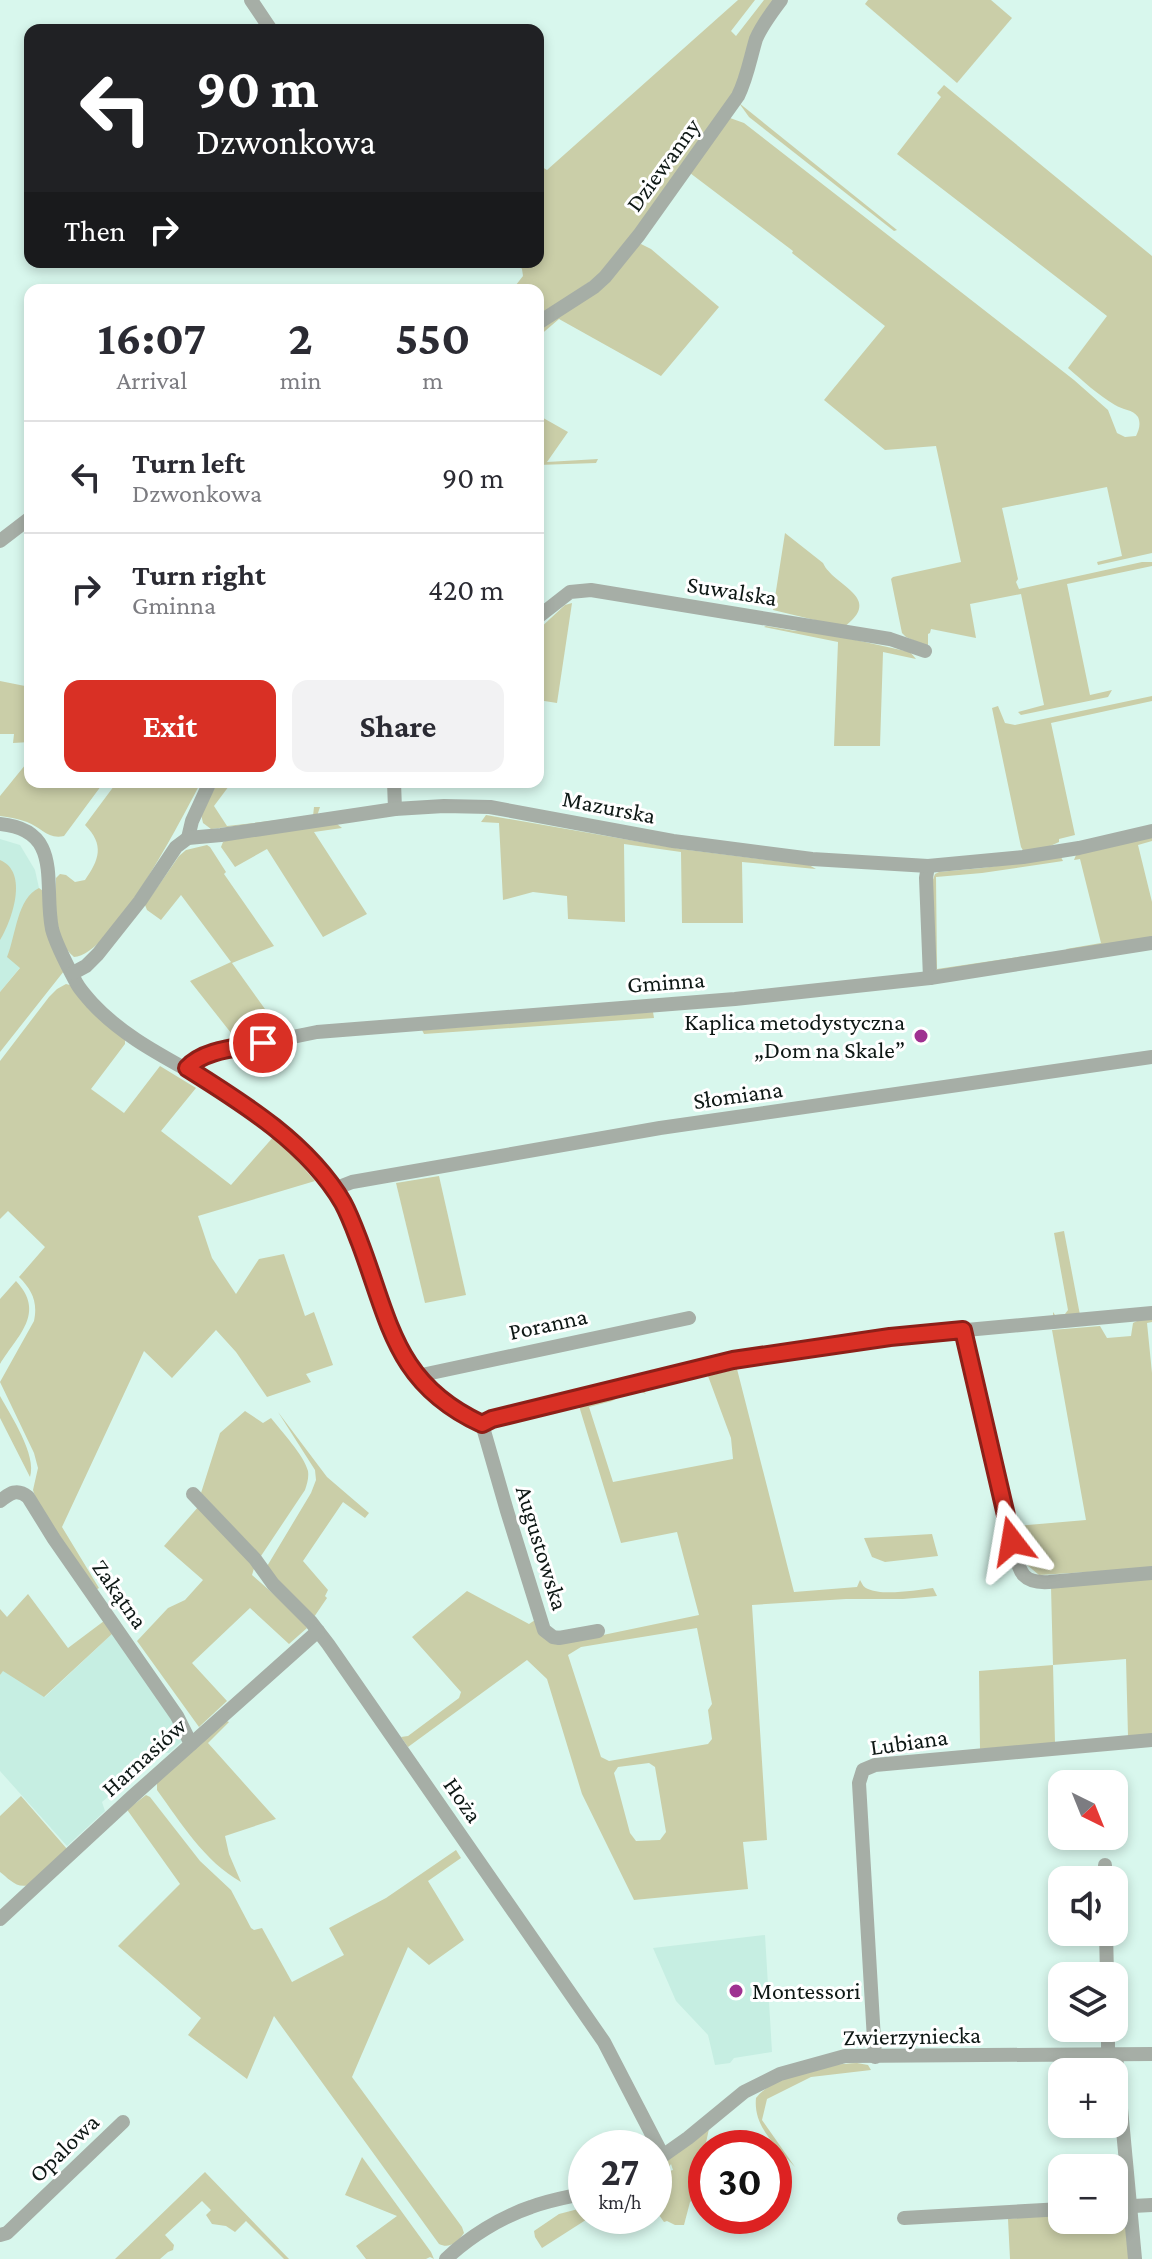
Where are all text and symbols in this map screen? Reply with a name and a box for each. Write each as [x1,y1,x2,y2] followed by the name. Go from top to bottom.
[64,56,168,160] icon: left
[196,57,319,119] text: 90 m
[620,112,706,216] street label: Dziewanny
[196,122,376,162] text: Dzwonkowa
[142,208,186,252] icon: right
[64,214,126,247] text: Then
[98,311,206,364] text: 16:07
[288,311,313,364] text: 2
[395,311,470,364] text: 550
[117,366,187,395] text: Arrival
[280,366,321,395] text: min
[422,366,443,395] text: m
[132,446,245,479] text: Turn left
[64,455,108,499] icon: left
[442,461,504,494] text: 90 m
[132,479,262,508] text: Dzwonkowa
[132,558,266,591] text: Turn right
[64,567,108,611] icon: right
[685,570,779,611] street label: Suwalska
[428,573,504,606] text: 420 m
[132,591,216,620] text: Gminna
[64,680,276,772] button: Exit
[292,680,504,772] button: Share
[560,784,658,829] street label: Mazurska
[626,965,706,998] street label: Gminna
[684,1008,905,1063] place label: Kaplica metodystyczna „Dom na Skale”
[229,1009,297,1077] pin
[241,1021,285,1065] icon: arrive
[912,1027,930,1045] marker: Kaplica metodystyczna „Dom na Skale”
[691,1075,784,1114] street label: Słomiana
[506,1302,590,1345] street label: Poranna
[511,1482,574,1613] street label: Augustowska
[970,1499,1054,1583] position arrow
[87,1554,154,1633] street label: Zakątna
[96,1711,192,1802] street label: Harnasiów
[868,1723,950,1760] street label: Lubiana
[1048,1770,1128,1850] north arrow
[1048,1770,1128,2234] map controls
[438,1772,489,1828] street label: Hoża
[1048,1866,1128,1946] button: sound
[1048,1962,1128,2042] button: layers
[752,1977,861,2004] place label: Montessori
[727,1982,745,2000] marker: Montessori
[843,2021,981,2050] street label: Zwierzyniecka
[1048,2058,1128,2138] button: +
[23,2108,104,2187] street label: Opalowa
[688,2130,792,2234] speed limit sign: 30
[601,2149,639,2194] text: 27
[1048,2154,1128,2234] button: −
[598,2191,642,2213] text: km/h

